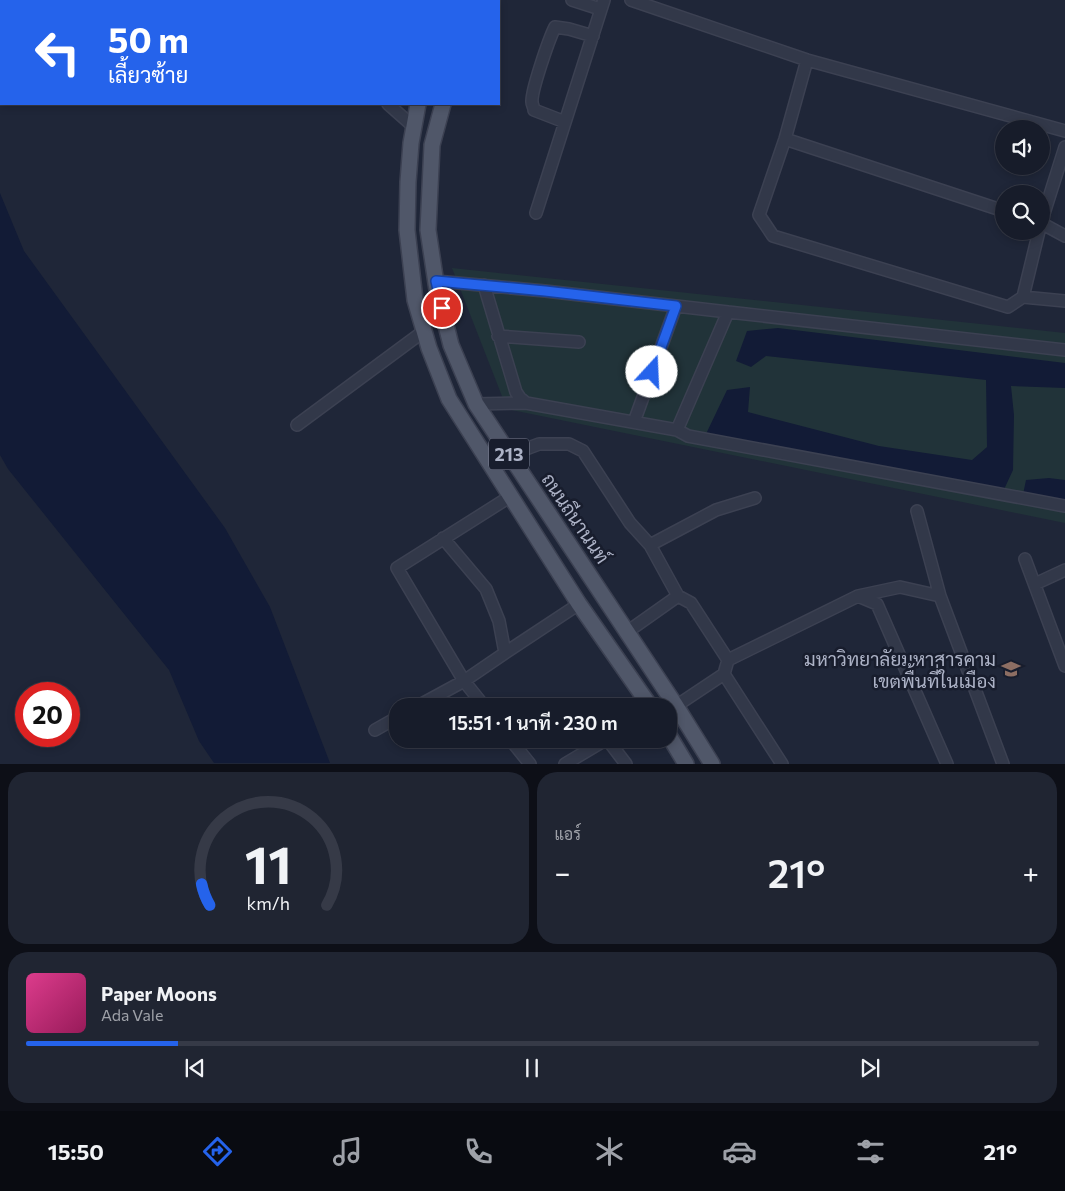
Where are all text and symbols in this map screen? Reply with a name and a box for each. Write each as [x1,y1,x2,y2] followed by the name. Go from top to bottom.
[108,17,189,60] text: 50 m
[25,20,90,85] icon: left
[108,61,188,88] text: เลี้ยวซ้าย
[995,120,1050,240] map controls
[995,120,1050,175] button: sound
[995,185,1050,240] button: search
[421,287,463,329] pin
[428,294,456,322] icon: arrive
[625,345,677,397] position arrow
[489,438,529,469] road number: 213
[537,468,615,568] street label: ถนนถีนานนท์
[804,647,996,692] place label: มหาวิทยาลัยมหาสารคาม เขตพื้นที่ในเมือง
[1000,658,1022,680] school or university icon: มหาวิทยาลัยมหาสารคาม เขตพื้นที่ในเมือง
[15,682,80,747] speed limit sign: 20
[448,711,618,734] text: 15:51 · 1 นาที · 230 m
[555,824,581,843] text: แอร์
[245,831,292,895] text: 11
[768,849,825,896] text: 21°
[555,855,570,889] text: −
[1023,855,1039,889] text: +
[247,892,290,914] text: km/h
[101,982,217,1005] text: Paper Moons
[101,1005,163,1024] text: Ada Vale
[181,1054,209,1082] icon: previous
[518,1054,546,1082] icon: pause
[856,1054,884,1082] icon: next
[200,1134,235,1169] icon: directions
[330,1134,365,1169] icon: music
[461,1134,496,1169] icon: phone
[592,1134,627,1169] icon: climate
[722,1134,757,1169] icon: car
[853,1134,888,1169] icon: filters
[48,1138,104,1165] text: 15:50
[983,1138,1017,1165] text: 21°

